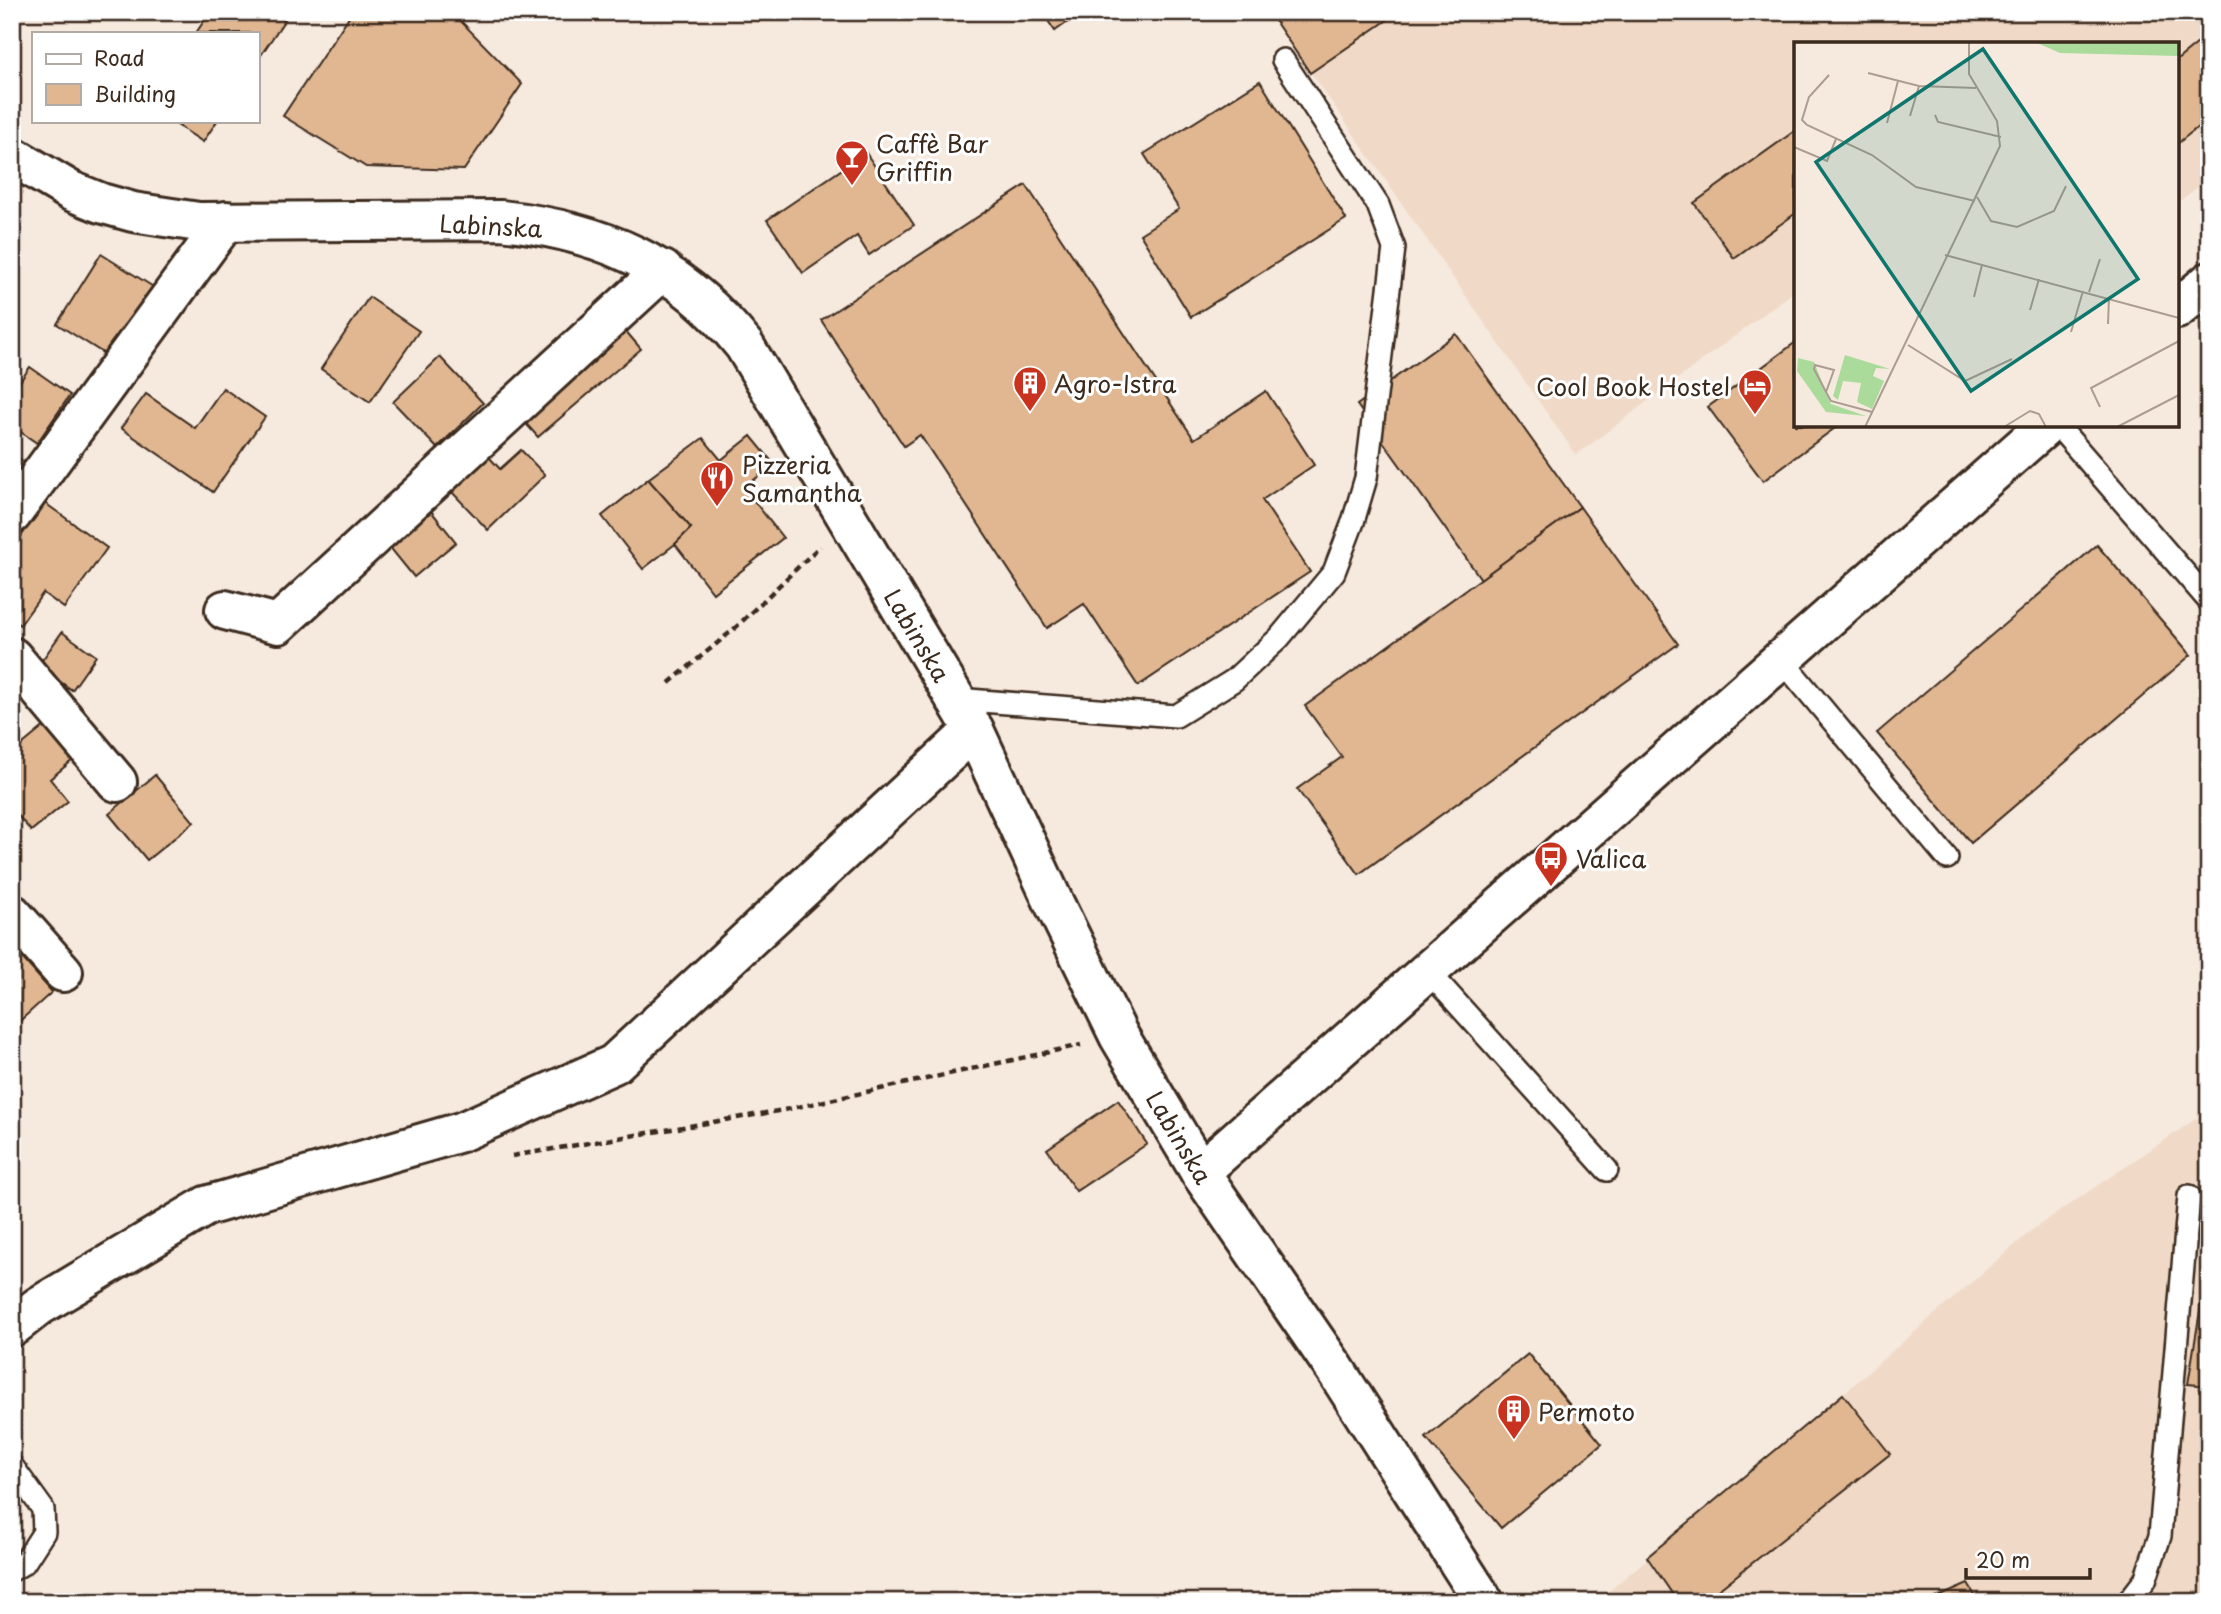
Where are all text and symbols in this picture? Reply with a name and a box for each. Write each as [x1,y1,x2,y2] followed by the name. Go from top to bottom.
[32,32,259,122] legend
[94,41,145,73] text: Road
[1794,42,2179,427] inset map
[94,77,176,109] text: Building
[876,125,989,189] place label: Caffè Bar Griffin
[833,138,871,187] bar icon: Caffè Bar Griffin
[439,204,544,246] street label: Labinska
[1011,364,1049,413] building icon: Agro-Istra
[1054,365,1177,401] place label: Agro-Istra
[1736,367,1774,416] hotel icon: Cool Book Hostel
[1536,368,1730,404] place label: Cool Book Hostel
[742,446,862,510] place label: Pizzeria Samantha
[698,459,736,508] restaurant icon: Pizzeria Samantha
[876,582,960,689] street label: Labinska
[1532,839,1570,888] bus stop icon: Valica
[1576,840,1646,876] place label: Valica
[1138,1084,1222,1191] street label: Labinska
[1495,1392,1533,1441] building icon: Permoto
[1538,1393,1635,1429] place label: Permoto
[1966,1537,2090,1581] scale bar
[1976,1543,2030,1575] text: 20 m

